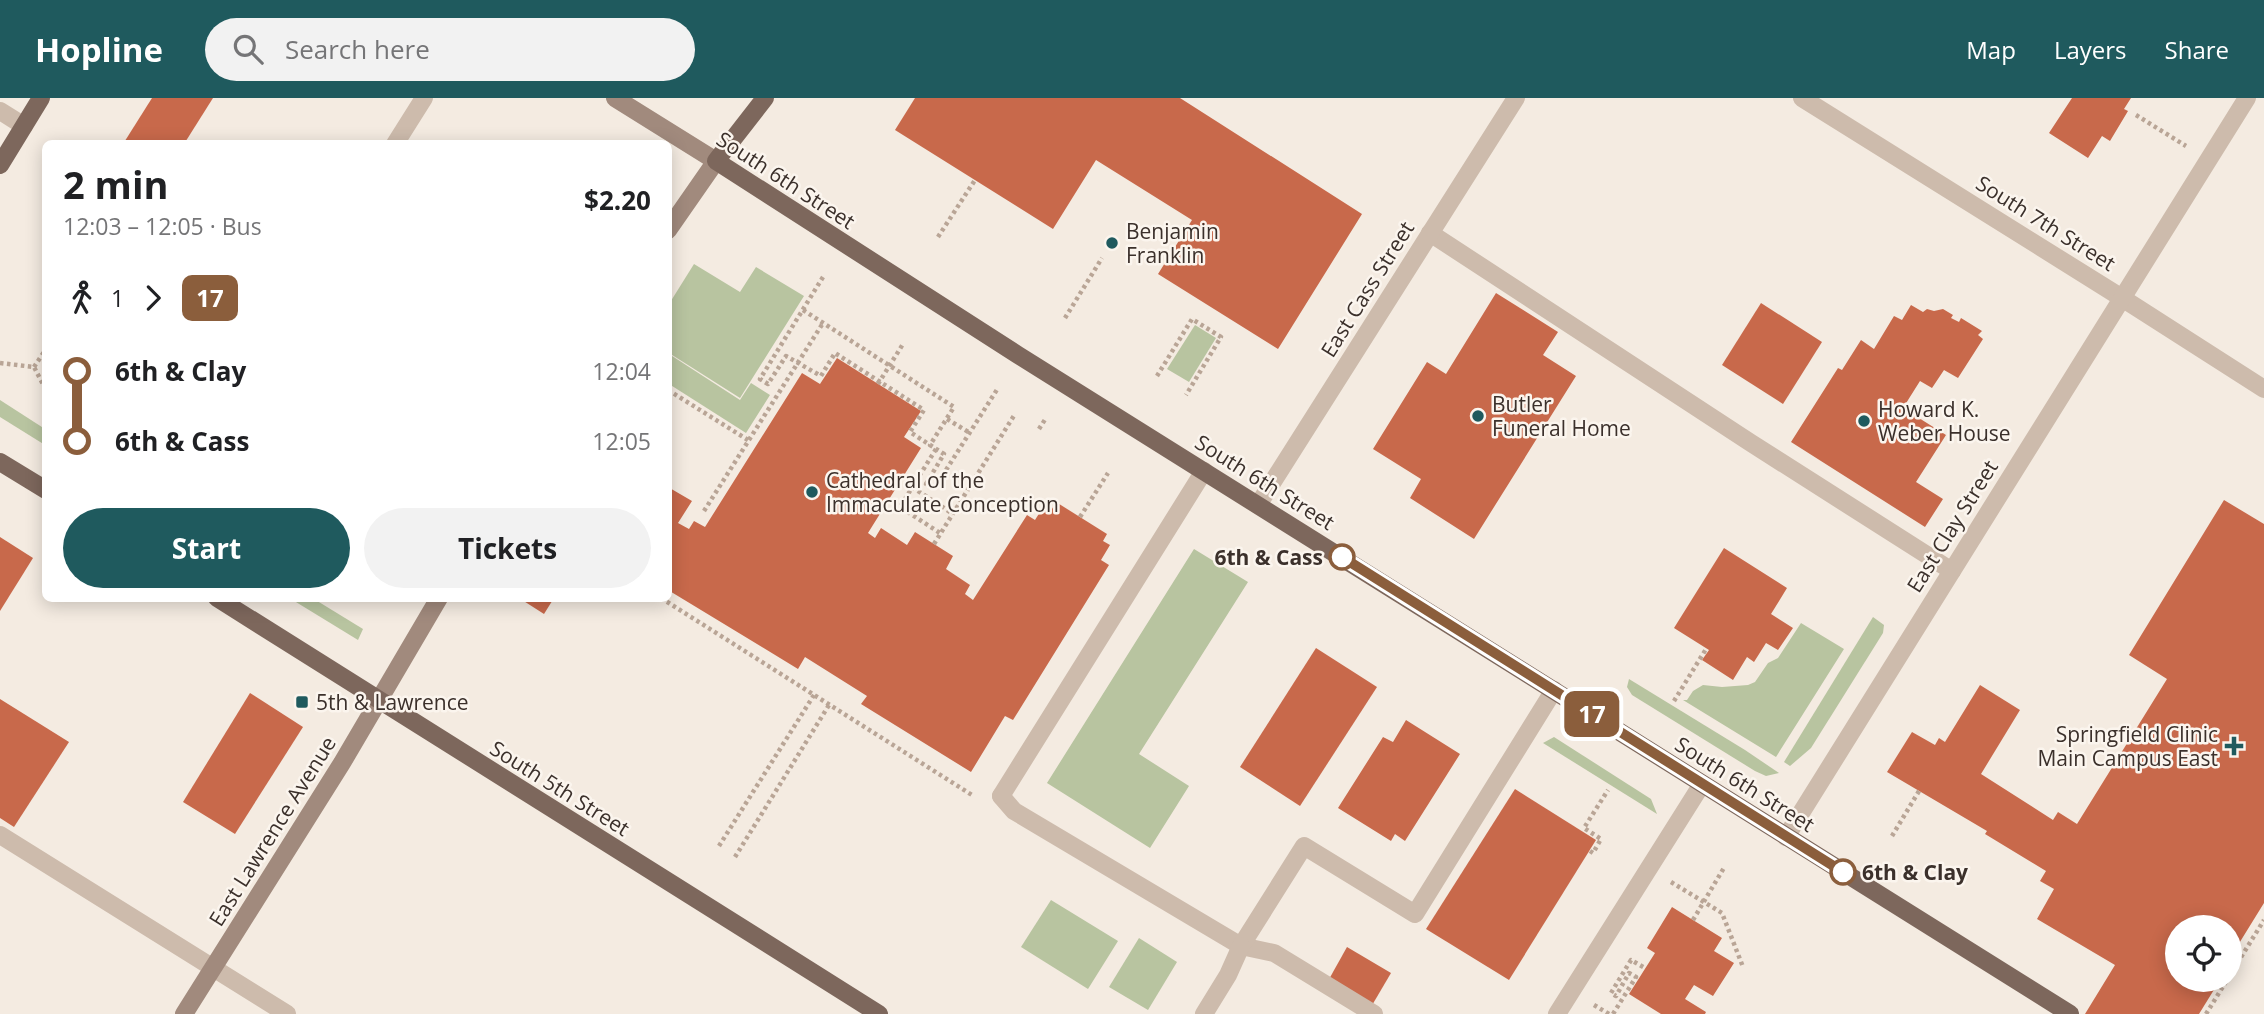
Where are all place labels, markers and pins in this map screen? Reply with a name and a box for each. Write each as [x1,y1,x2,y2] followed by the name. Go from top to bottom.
[1126,217,1219,269] place label: Benjamin Franklin
[1104,235,1120,251] marker: Benjamin Franklin
[1492,390,1631,442] place label: Butler Funeral Home
[1878,395,2011,447] place label: Howard K. Weber House
[1470,408,1486,424] marker: Butler Funeral Home
[1856,413,1872,429] marker: Howard K. Weber House
[826,466,1059,518] place label: Cathedral of the Immaculate Conception
[804,484,820,500] marker: Cathedral of the Immaculate Conception
[1214,543,1323,571] place label: 6th & Cass
[1329,544,1355,570] marker: 6th & Cass
[316,688,469,716] place label: 5th & Lawrence
[294,694,310,710] marker: 5th & Lawrence
[2037,720,2218,772] place label: Springfield Clinic Main Campus East
[2224,736,2244,756] marker: Springfield Clinic Main Campus East
[1862,858,1968,886] place label: 6th & Clay
[1830,859,1856,885] marker: 6th & Clay

